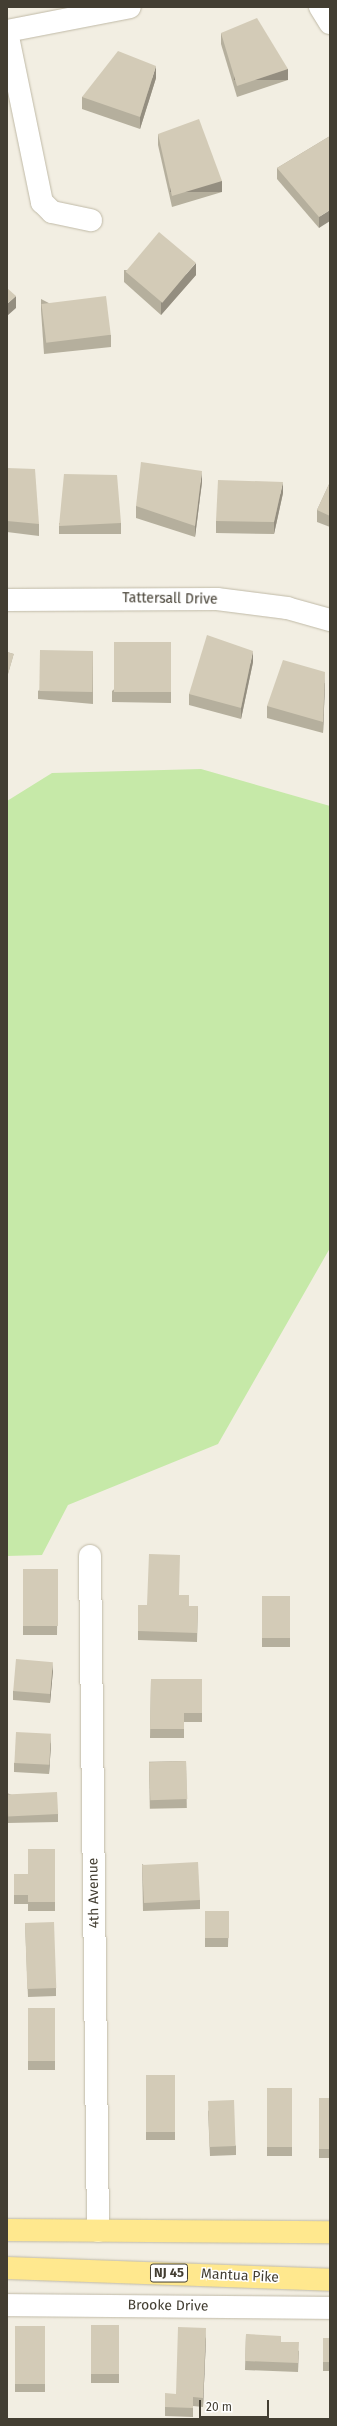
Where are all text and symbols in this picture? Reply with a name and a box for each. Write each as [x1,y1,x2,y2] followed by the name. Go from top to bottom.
[122,590,218,608] street label: Tattersall Drive
[85,1857,103,1929] street label: 4th Avenue
[149,2262,189,2284] road number: NJ 45
[201,2266,279,2286] street label: Mantua Pike
[127,2297,209,2315] street label: Brooke Drive
[201,2392,271,2418] scale bar
[206,2400,232,2414] text: 20 m

